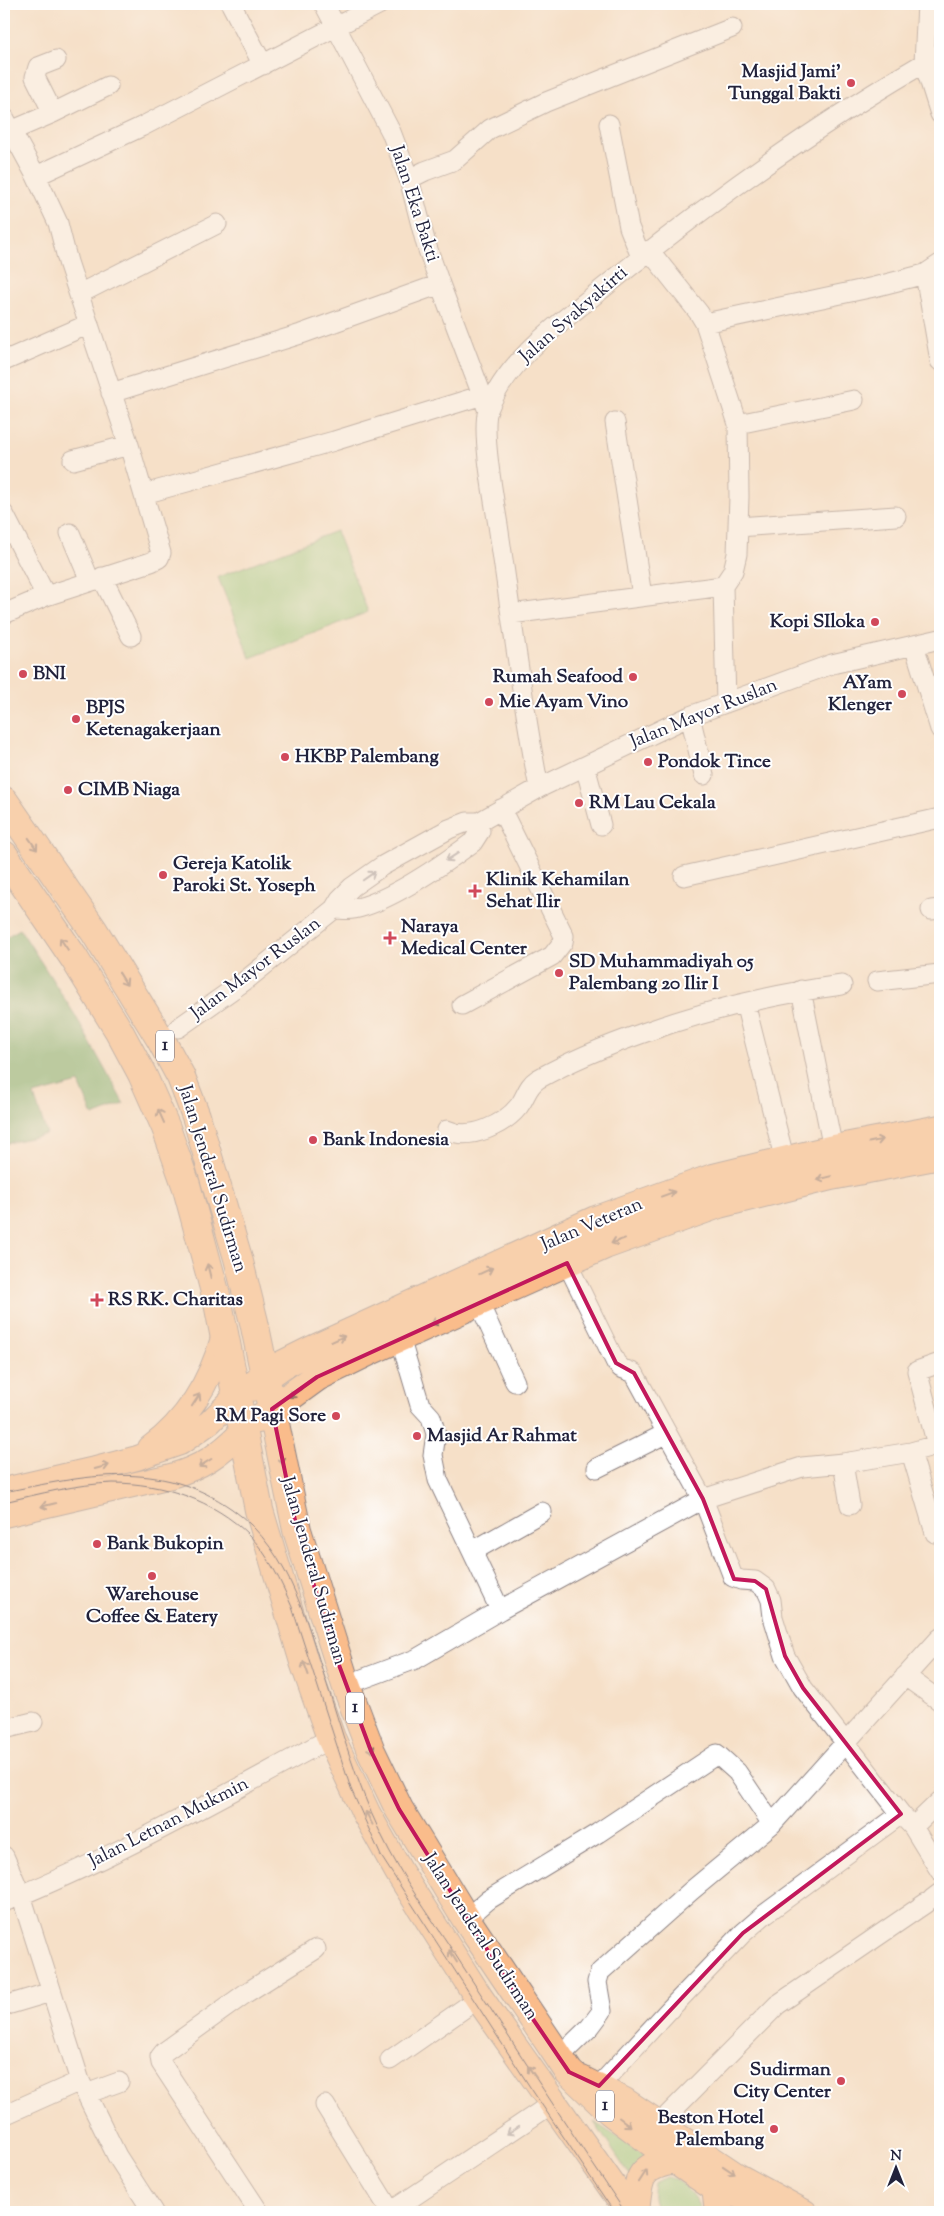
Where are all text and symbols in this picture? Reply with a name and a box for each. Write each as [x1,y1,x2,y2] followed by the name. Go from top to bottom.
[728,59,842,108] place label: Masjid Jami' Tunggal Bakti
[845,77,857,89] marker: Masjid Jami' Tunggal Bakti
[382,141,446,266] street label: Jalan Eka Bakti
[513,260,634,370] street label: Jalan Syakyakirti
[770,609,865,636] place label: Kopi SIloka
[869,616,881,628] marker: Kopi SIloka
[33,661,67,688] place label: BNI
[493,664,623,691] place label: Rumah Seafood
[17,668,29,680] marker: BNI
[828,670,893,719] place label: AYam Klenger
[627,671,639,683] marker: Rumah Seafood
[625,672,782,756] street label: Jalan Mayor Ruslan
[896,688,908,700] marker: AYam Klenger
[499,689,629,716] place label: Mie Ayam Vino
[86,695,222,744] place label: BPJS Ketenagakerjaan
[483,696,495,708] marker: Mie Ayam Vino
[70,713,82,725] marker: BPJS Ketenagakerjaan
[295,744,439,771] place label: HKBP Palembang
[658,749,771,776] place label: Pondok Tince
[279,751,291,763] marker: HKBP Palembang
[642,756,654,768] marker: Pondok Tince
[78,777,180,804] place label: CIMB Niaga
[62,784,74,796] marker: CIMB Niaga
[589,790,716,817] place label: RM Lau Cekala
[573,797,585,809] marker: RM Lau Cekala
[28,836,38,850] one-way arrow
[173,851,316,900] place label: Gereja Katolik Paroki St. Yoseph
[445,852,459,862] one-way arrow
[486,867,630,916] place label: Klinik Kehamilan Sehat Ilir
[157,869,169,881] marker: Gereja Katolik Paroki St. Yoseph
[361,871,375,881] one-way arrow
[468,884,482,898] marker: Klinik Kehamilan Sehat Ilir
[184,911,327,1028] street label: Jalan Mayor Ruslan
[401,914,528,963] place label: Naraya Medical Center
[383,931,397,945] marker: Naraya Medical Center
[59,937,69,951] one-way arrow
[569,949,754,998] place label: SD Muhammadiyah 05 Palembang 20 Ilir I
[553,967,565,979] marker: SD Muhammadiyah 05 Palembang 20 Ilir I
[119,971,129,985] one-way arrow
[156,1030,174,1062] road number: 1
[170,1081,253,1276] street label: Jalan Jenderal Sudirman
[155,1109,165,1124] one-way arrow
[323,1127,449,1154] place label: Bank Indonesia
[307,1134,319,1146] marker: Bank Indonesia
[867,1136,883,1145] one-way arrow
[816,1173,832,1183] one-way arrow
[660,1189,675,1198] one-way arrow
[536,1191,647,1259] street label: Jalan Veteran
[611,1236,627,1246] one-way arrow
[204,1263,213,1279] one-way arrow
[478,1266,493,1275] one-way arrow
[108,1287,244,1314] place label: RS RK. Charitas
[90,1293,104,1307] marker: RS RK. Charitas
[431,1317,446,1326] one-way arrow
[330,1333,345,1343] one-way arrow
[288,1388,302,1398] one-way arrow
[191,1393,201,1407] one-way arrow
[215,1403,326,1430] place label: RM Pagi Sore
[330,1410,342,1422] marker: RM Pagi Sore
[427,1423,577,1450] place label: Masjid Ar Rahmat
[411,1430,423,1442] marker: Masjid Ar Rahmat
[277,1448,287,1464] one-way arrow
[198,1459,212,1469] one-way arrow
[94,1462,110,1472] one-way arrow
[273,1473,353,1668] street label: Jalan Jenderal Sudirman
[41,1501,57,1510] one-way arrow
[107,1531,224,1558] place label: Bank Bukopin
[91,1538,103,1550] marker: Bank Bukopin
[146,1570,158,1582] marker: Warehouse Coffee & Eatery
[86,1582,219,1631] place label: Warehouse Coffee & Eatery
[301,1661,310,1676] one-way arrow
[346,1692,364,1724] road number: 1
[365,1738,375,1753] one-way arrow
[83,1771,254,1876] street label: Jalan Letnan Mukmin
[364,1810,374,1825] one-way arrow
[415,1847,544,2026] street label: Jalan Jenderal Sudirman
[448,1950,458,1964] one-way arrow
[733,2057,832,2106] place label: Sudirman City Center
[527,2065,537,2079] one-way arrow
[835,2075,847,2087] marker: Sudirman City Center
[596,2090,614,2122] road number: 1
[658,2105,765,2154] place label: Beston Hotel Palembang
[618,2117,631,2128] one-way arrow
[768,2123,780,2135] marker: Beston Hotel Palembang
[506,2125,520,2135] one-way arrow
[872,2144,922,2194] north arrow
[890,2147,902,2167] text: N
[722,2165,736,2175] one-way arrow
[638,2169,648,2183] one-way arrow

